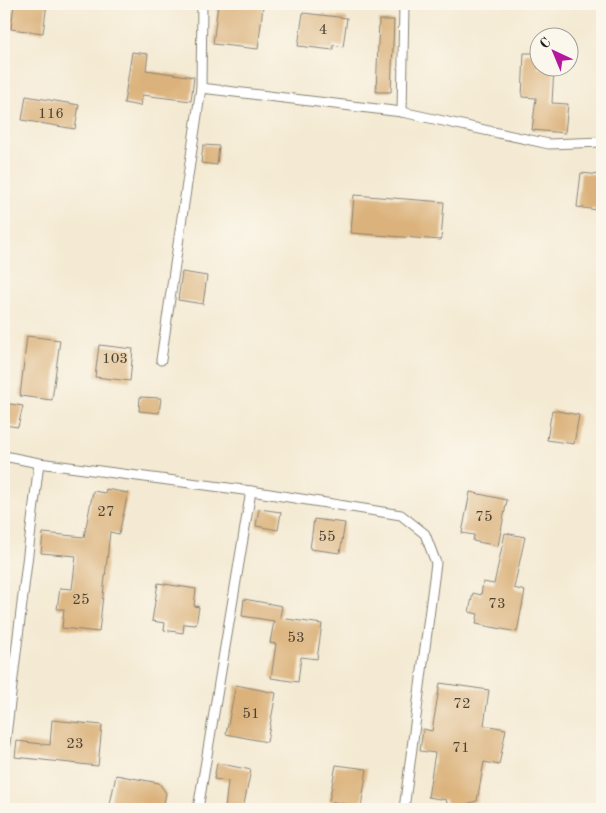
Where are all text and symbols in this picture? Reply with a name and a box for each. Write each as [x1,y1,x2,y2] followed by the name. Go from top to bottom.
[319,23,327,38] house number: 4
[528,28,578,78] north arrow
[537,35,554,52] text: С
[38,107,64,122] house number: 116
[102,352,128,367] house number: 103
[97,505,115,520] house number: 27
[475,510,493,525] house number: 75
[318,530,336,545] house number: 55
[72,593,90,608] house number: 25
[488,597,506,612] house number: 73
[287,631,305,646] house number: 53
[453,697,471,712] house number: 72
[242,707,260,722] house number: 51
[66,737,84,752] house number: 23
[452,741,470,756] house number: 71

